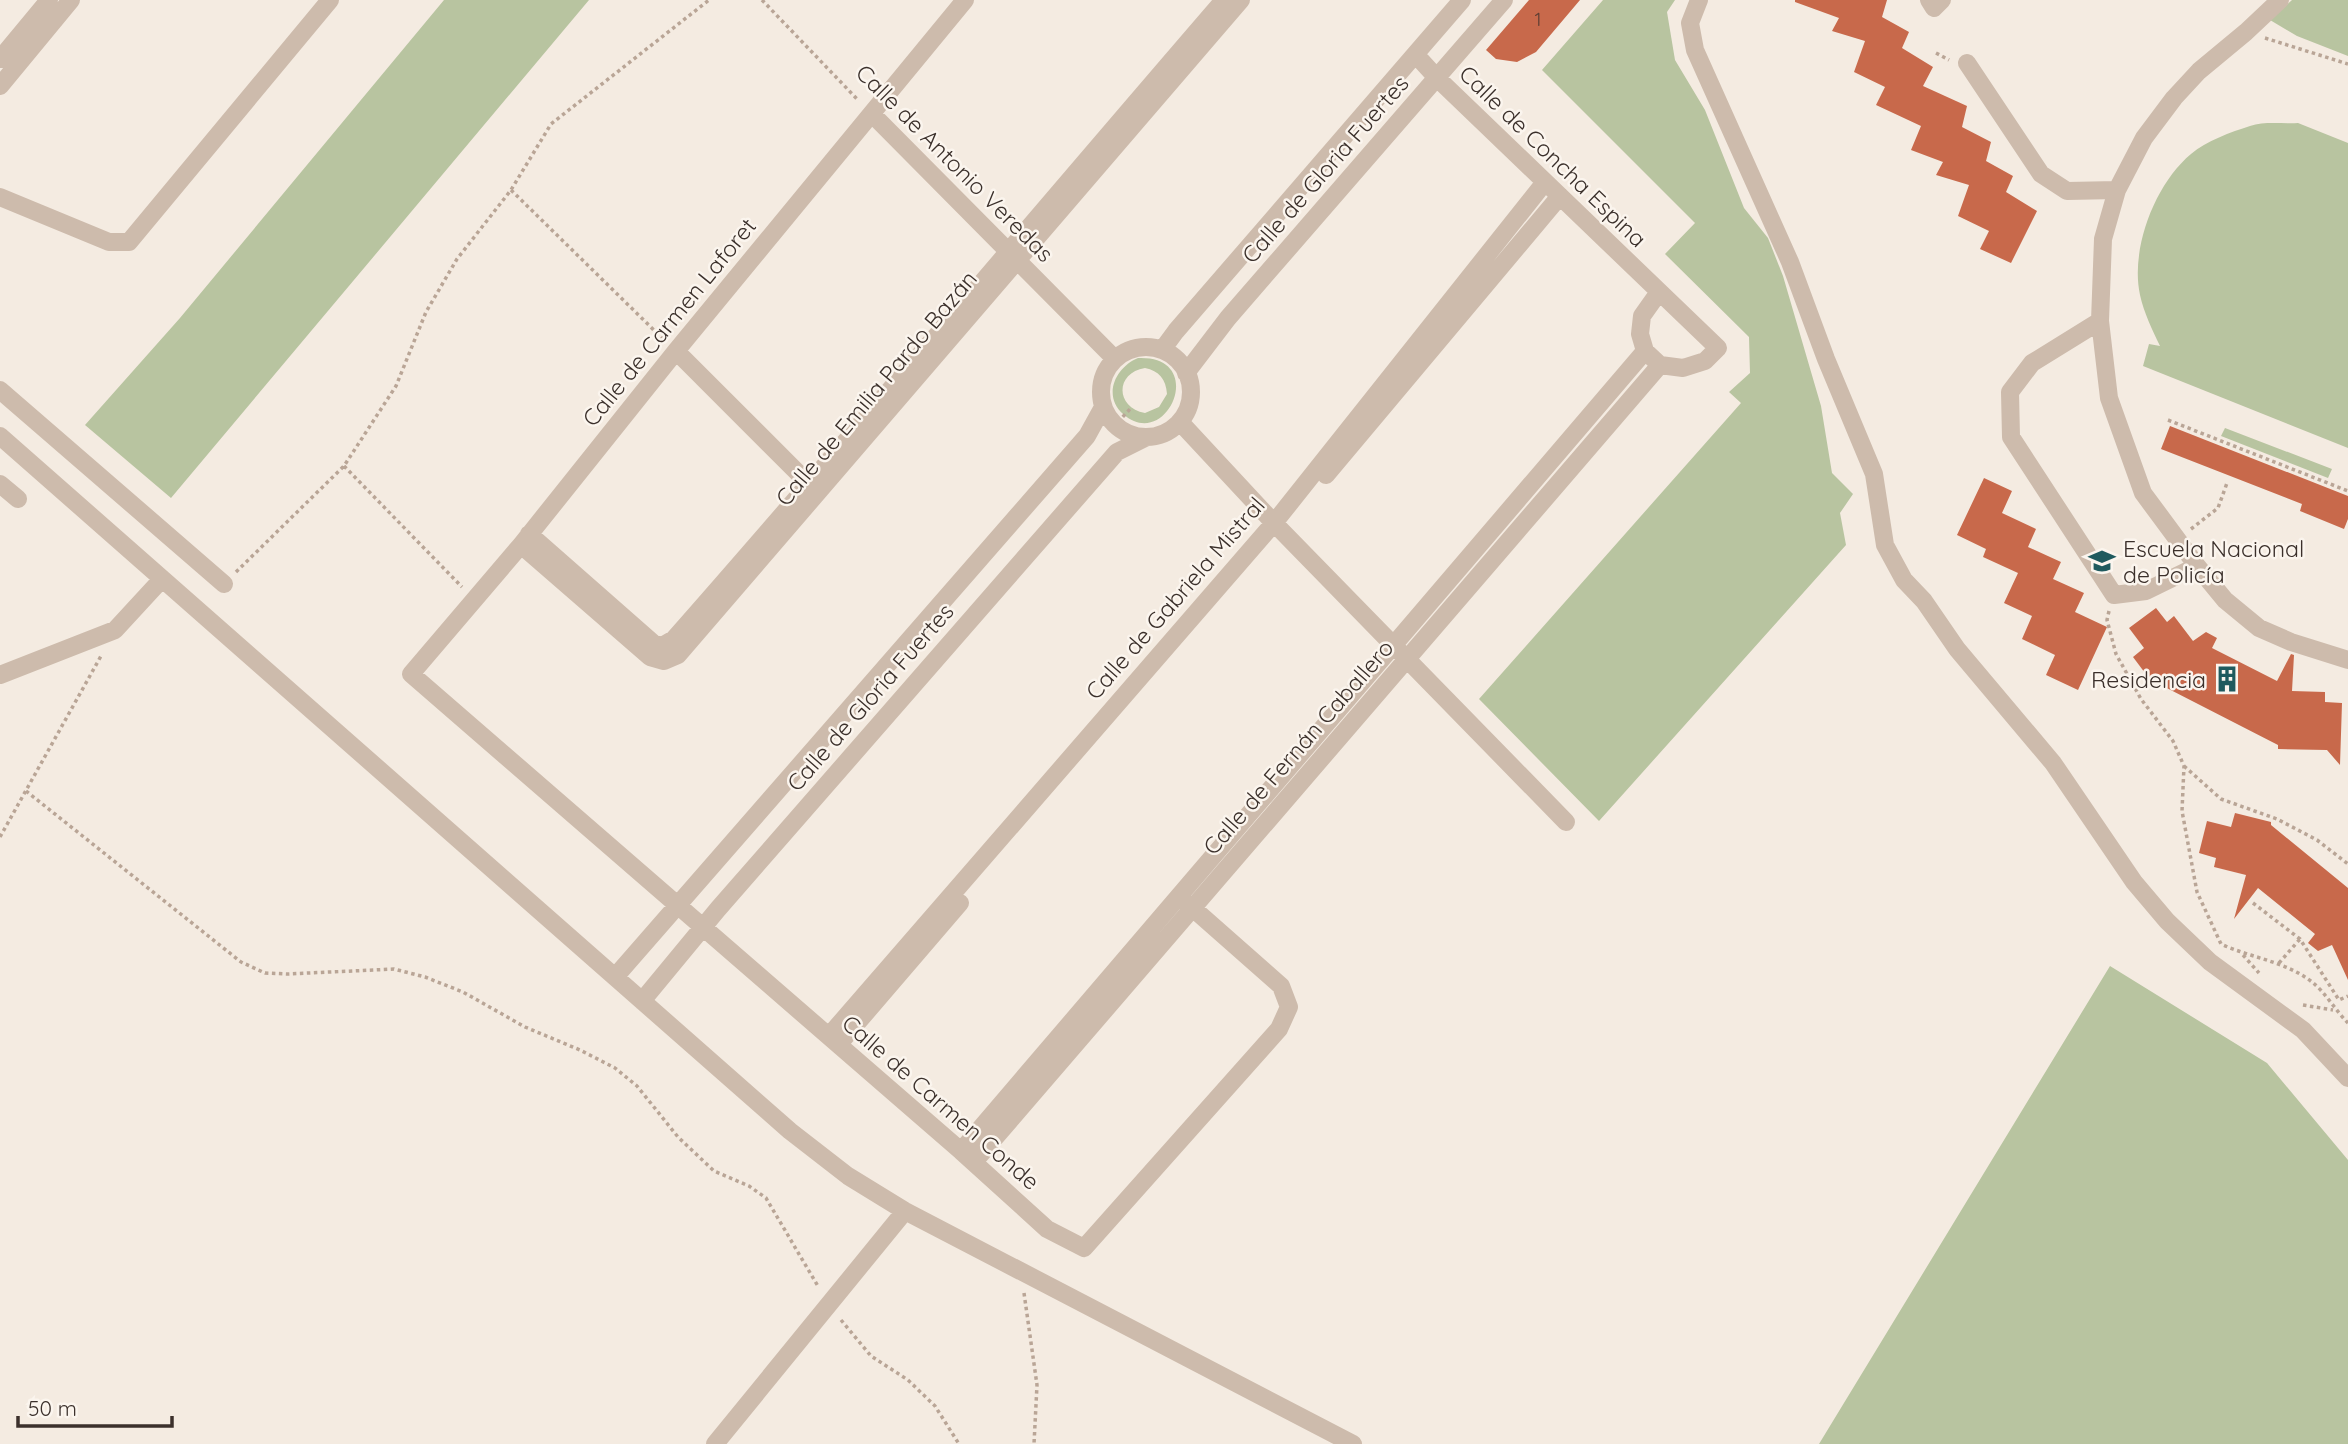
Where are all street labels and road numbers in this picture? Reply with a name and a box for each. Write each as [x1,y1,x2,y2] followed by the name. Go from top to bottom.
[850,58,1060,268] street label: Calle de Antonio Veredas
[1453,59,1653,253] street label: Calle de Concha Espina
[1235,69,1415,269] street label: Calle de Gloria Fuertes
[576,212,762,432] street label: Calle de Carmen Laforet
[769,264,983,512] street label: Calle de Emilia Pardo Bazán
[1079,491,1271,705] street label: Calle de Gabriela Mistral
[780,597,960,797] street label: Calle de Gloria Fuertes
[1197,634,1399,860] street label: Calle de Fernán Caballero
[836,1008,1046,1196] street label: Calle de Carmen Conde

